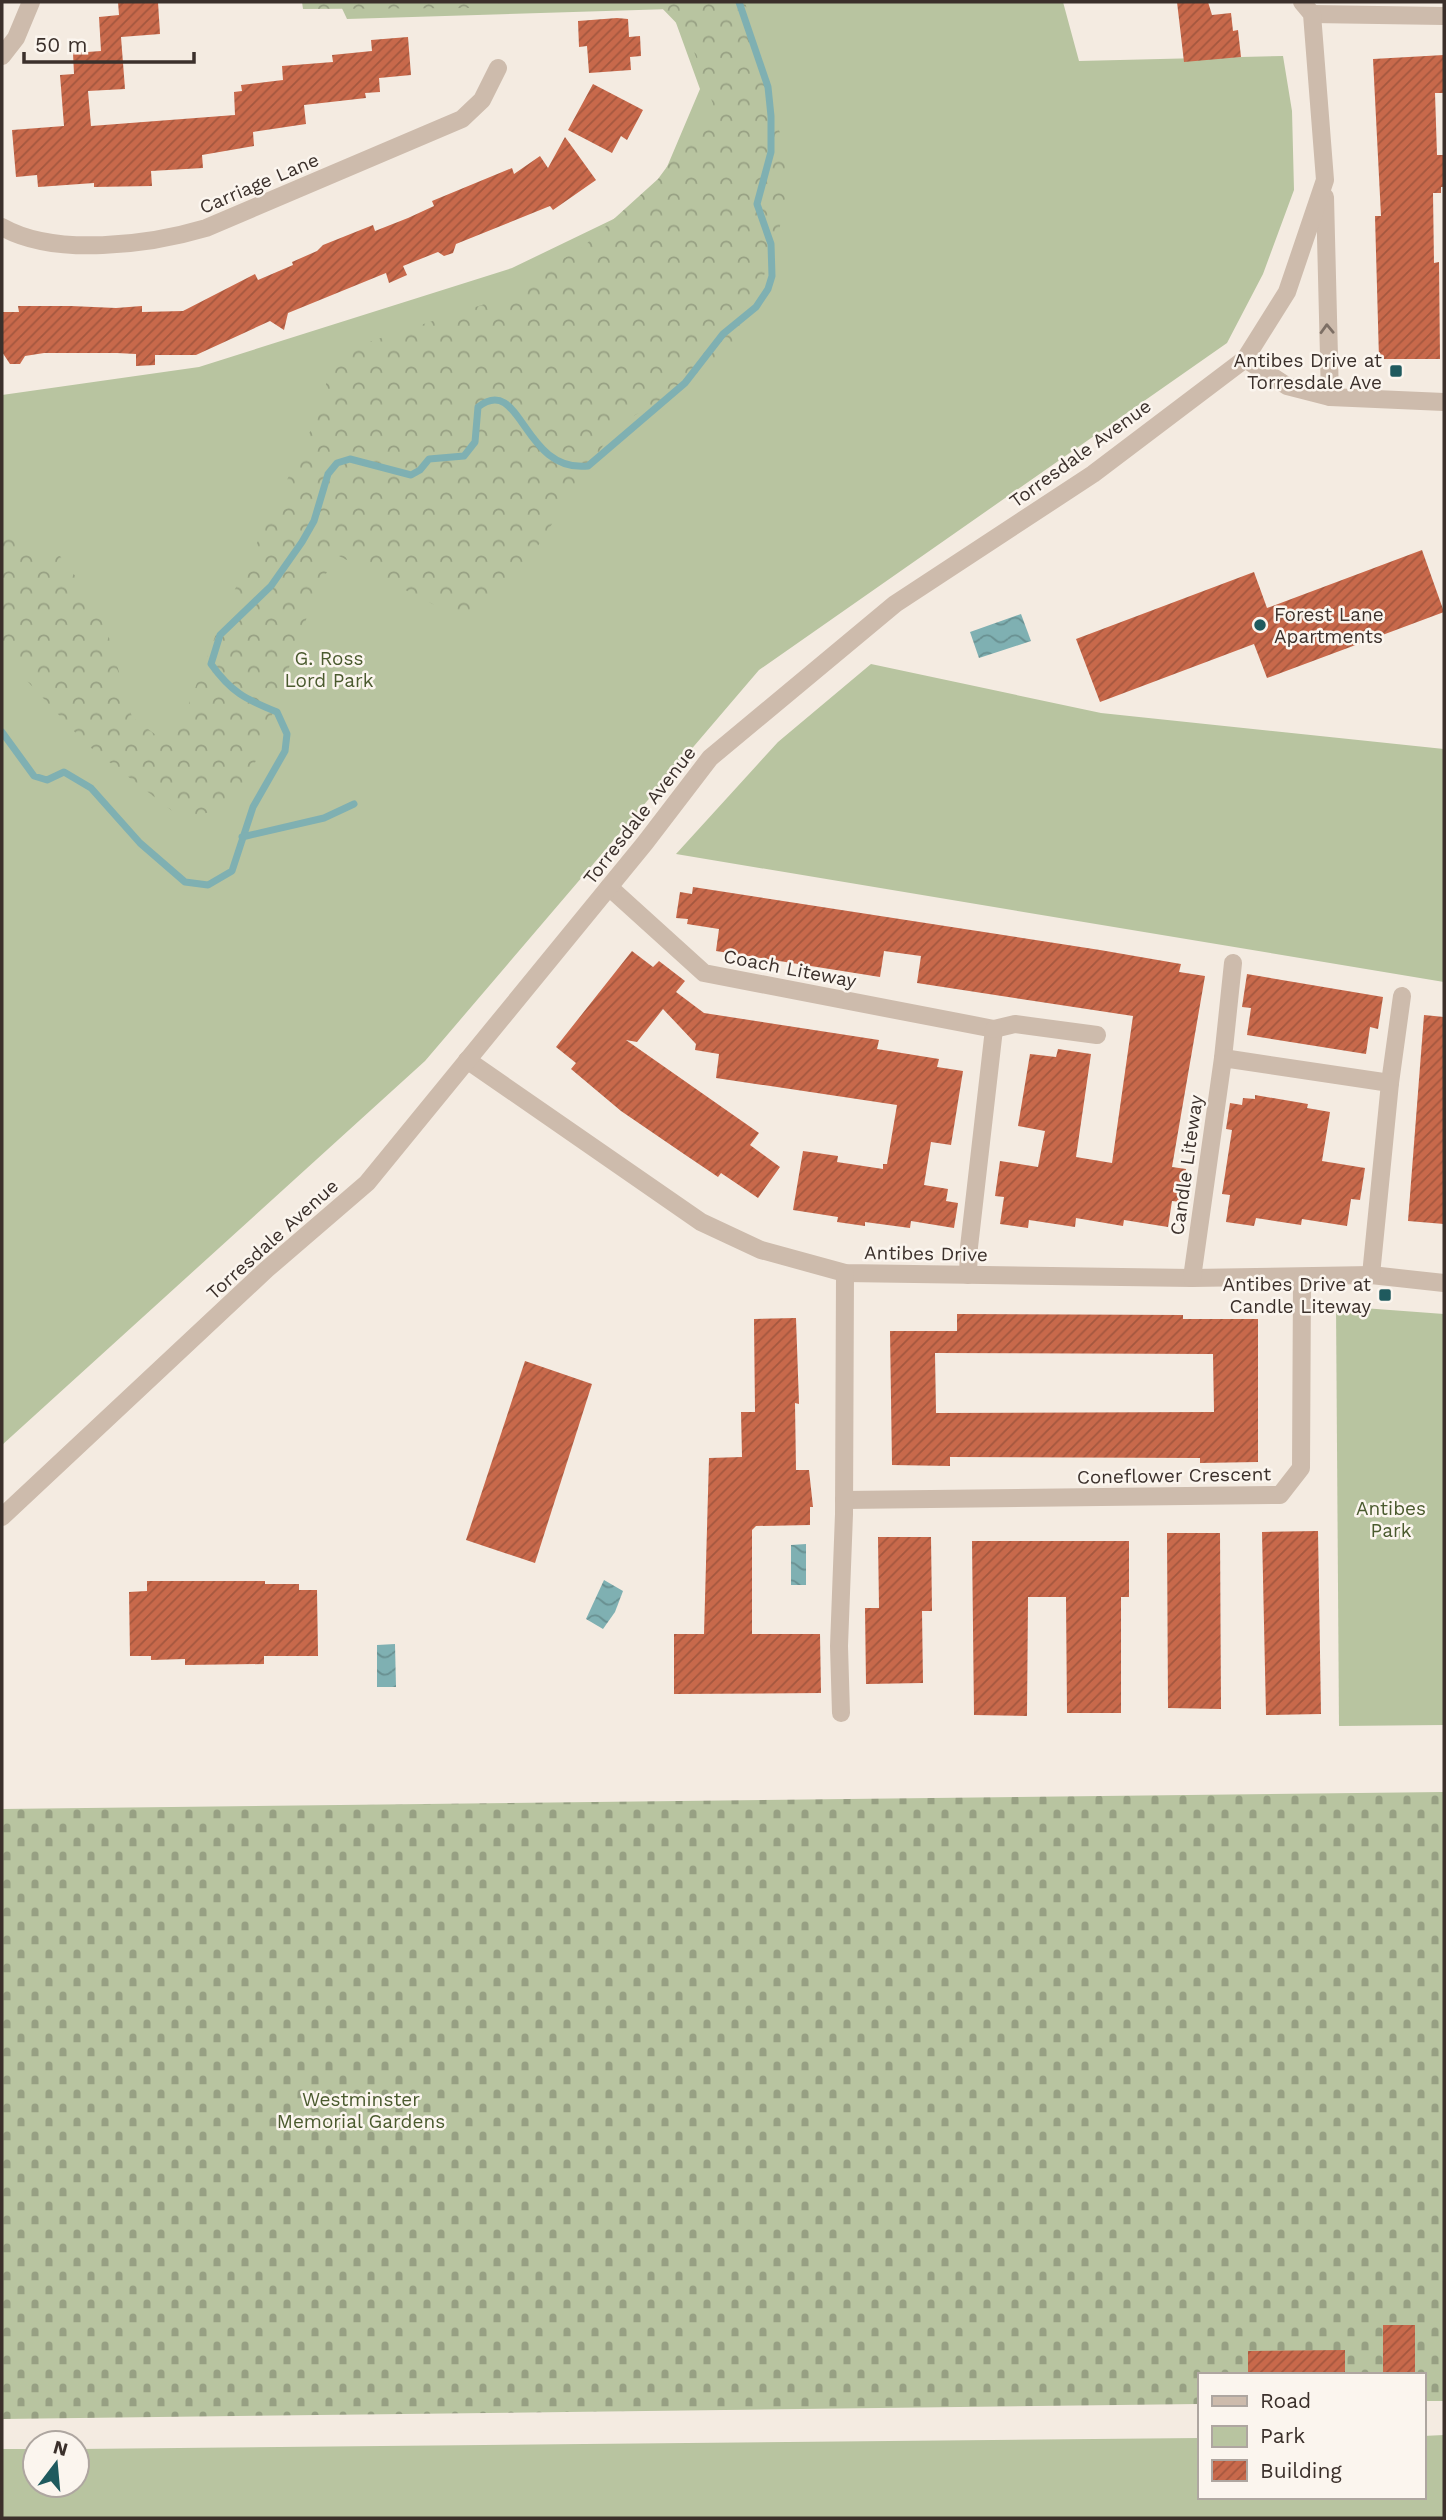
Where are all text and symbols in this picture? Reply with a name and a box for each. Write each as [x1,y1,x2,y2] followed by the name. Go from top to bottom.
[24,21,194,65] scale bar
[35,32,87,57] text: 50 m
[196,148,322,219] street label: Carriage Lane
[1320,323,1335,334] one-way arrow
[1233,349,1382,394] place label: Antibes Drive at Torresdale Ave
[1388,363,1404,379] marker: Antibes Drive at Torresdale Ave
[1005,394,1156,512] street label: Torresdale Avenue
[1274,603,1384,648] place label: Forest Lane Apartments
[1252,617,1268,633] marker: Forest Lane Apartments
[284,647,374,692] park label: G. Ross Lord Park
[578,742,701,889] street label: Torresdale Avenue
[722,944,858,993] street label: Coach Liteway
[1165,1093,1208,1237] street label: Candle Liteway
[202,1174,343,1305] street label: Torresdale Avenue
[864,1241,988,1266] street label: Antibes Drive
[1222,1273,1371,1318] place label: Antibes Drive at Candle Liteway
[1377,1287,1393,1303] marker: Antibes Drive at Candle Liteway
[1077,1462,1271,1489] street label: Coneflower Crescent
[1356,1497,1426,1542] park label: Antibes Park
[277,2088,445,2133] park label: Westminster Memorial Gardens
[1198,2373,1425,2499] legend
[1260,2388,1311,2413] text: Road
[1260,2423,1305,2448] text: Park
[21,2429,91,2499] north arrow
[51,2435,70,2461] text: N
[1260,2458,1342,2483] text: Building

